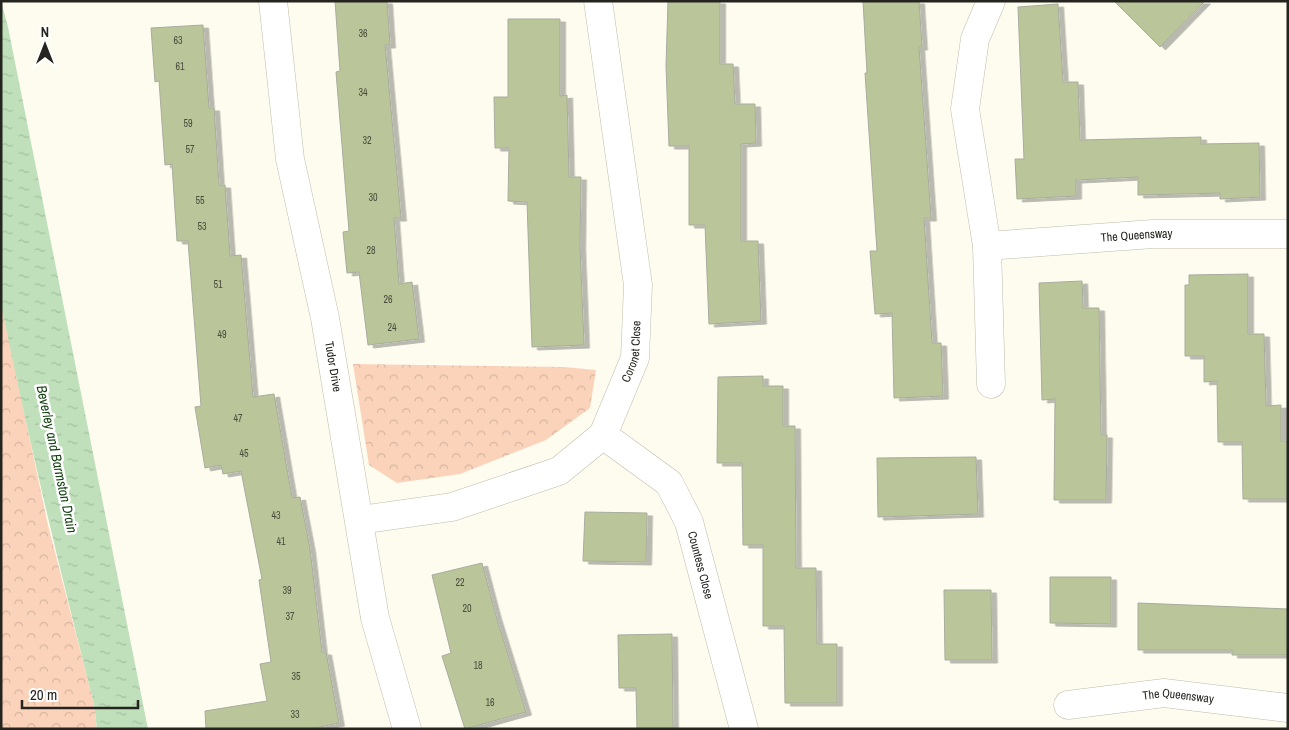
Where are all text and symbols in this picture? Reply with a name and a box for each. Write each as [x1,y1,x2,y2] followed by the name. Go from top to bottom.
[20,20,70,70] north arrow
[41,23,49,41] text: N
[358,27,368,40] house number: 36
[173,34,183,47] house number: 63
[175,60,185,73] house number: 61
[358,86,368,99] house number: 34
[183,117,193,130] house number: 59
[362,134,372,147] house number: 32
[185,143,195,156] house number: 57
[368,191,378,204] house number: 30
[195,194,205,207] house number: 55
[197,220,207,233] house number: 53
[1100,226,1173,246] street label: The Queensway
[366,244,376,257] house number: 28
[213,278,223,291] house number: 51
[383,293,393,306] house number: 26
[618,320,645,385] street label: Coronet Close
[387,321,397,334] house number: 24
[217,328,227,341] house number: 49
[321,340,345,393] street label: Tudor Drive
[33,383,81,535] water label: Beverley and Barmston Drain
[233,412,243,425] house number: 47
[239,447,249,460] house number: 45
[271,509,281,522] house number: 43
[684,529,717,601] street label: Countess Close
[276,535,286,548] house number: 41
[455,576,465,589] house number: 22
[282,584,292,597] house number: 39
[462,602,472,615] house number: 20
[285,610,295,623] house number: 37
[473,659,483,672] house number: 18
[291,670,301,683] house number: 35
[22,678,139,710] scale bar
[30,684,57,705] text: 20 m
[1142,685,1215,707] street label: The Queensway
[485,696,495,709] house number: 16
[290,708,300,721] house number: 33

